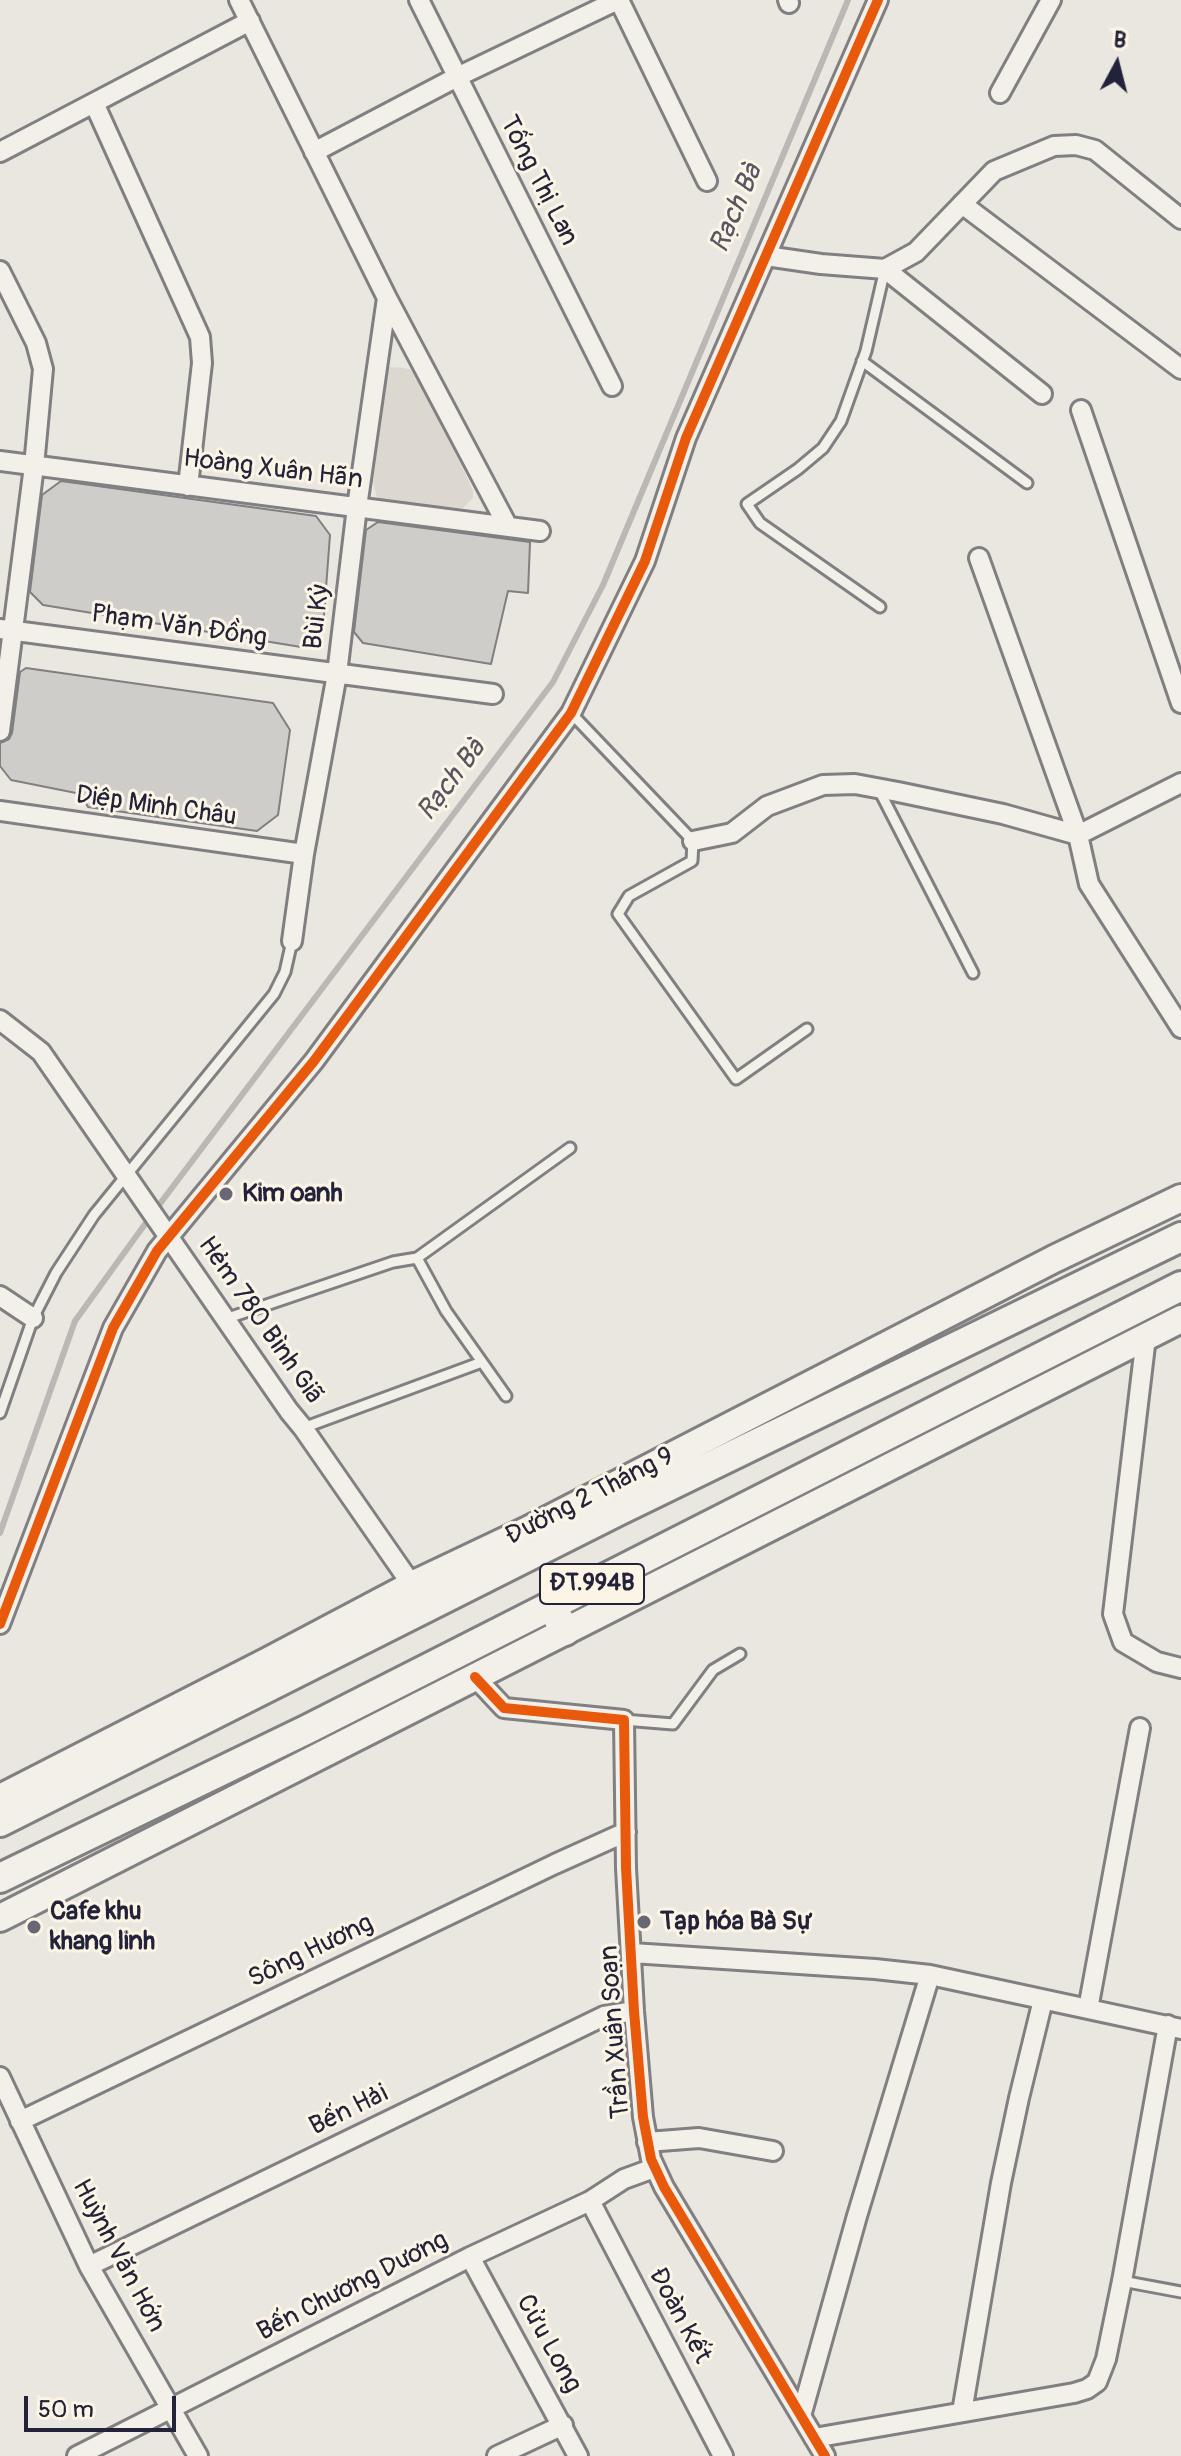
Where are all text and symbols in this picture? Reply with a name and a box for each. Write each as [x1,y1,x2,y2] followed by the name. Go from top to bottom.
[1077,24,1157,104] north arrow
[1112,26,1128,55] text: B
[492,111,584,251] street label: Tống Thị Lan
[703,160,771,258] water label: Rạch Bà
[181,444,365,496] street label: Hoàng Xuân Hãn
[299,583,337,651] street label: Bùi Kỷ
[89,599,269,655] street label: Phạm Văn Đồng
[411,734,493,828] water label: Rạch Bà
[74,780,238,834] street label: Diệp Minh Châu
[242,1178,343,1210] place label: Kim oanh
[217,1185,235,1203] marker: Kim oanh
[191,1231,329,1411] street label: Hẻm 780 Bình Giã
[501,1441,679,1553] street label: Đường 2 Tháng 9
[540,1564,644,1604] road number: ĐT.994B
[50,1896,155,1958] place label: Cafe khu khang linh
[660,1906,813,1938] place label: Tạp hóa Bà Sự
[244,1908,378,1996] street label: Sông Hương
[635,1913,653,1931] marker: Tạp hóa Bà Sự
[25,1918,43,1936] marker: Cafe khu khang linh
[594,1944,638,2120] street label: Trần Xuân Soạn
[305,2079,393,2143] street label: Bến Hải
[65,2174,171,2338] street label: Huỳnh Văn Hớn
[252,2225,454,2349] street label: Bến Chương Dương
[641,2263,717,2369] street label: Đoàn Kết
[508,2290,588,2398] street label: Cửu Long
[28,2380,180,2430] scale bar
[38,2395,94,2424] text: 50 m

